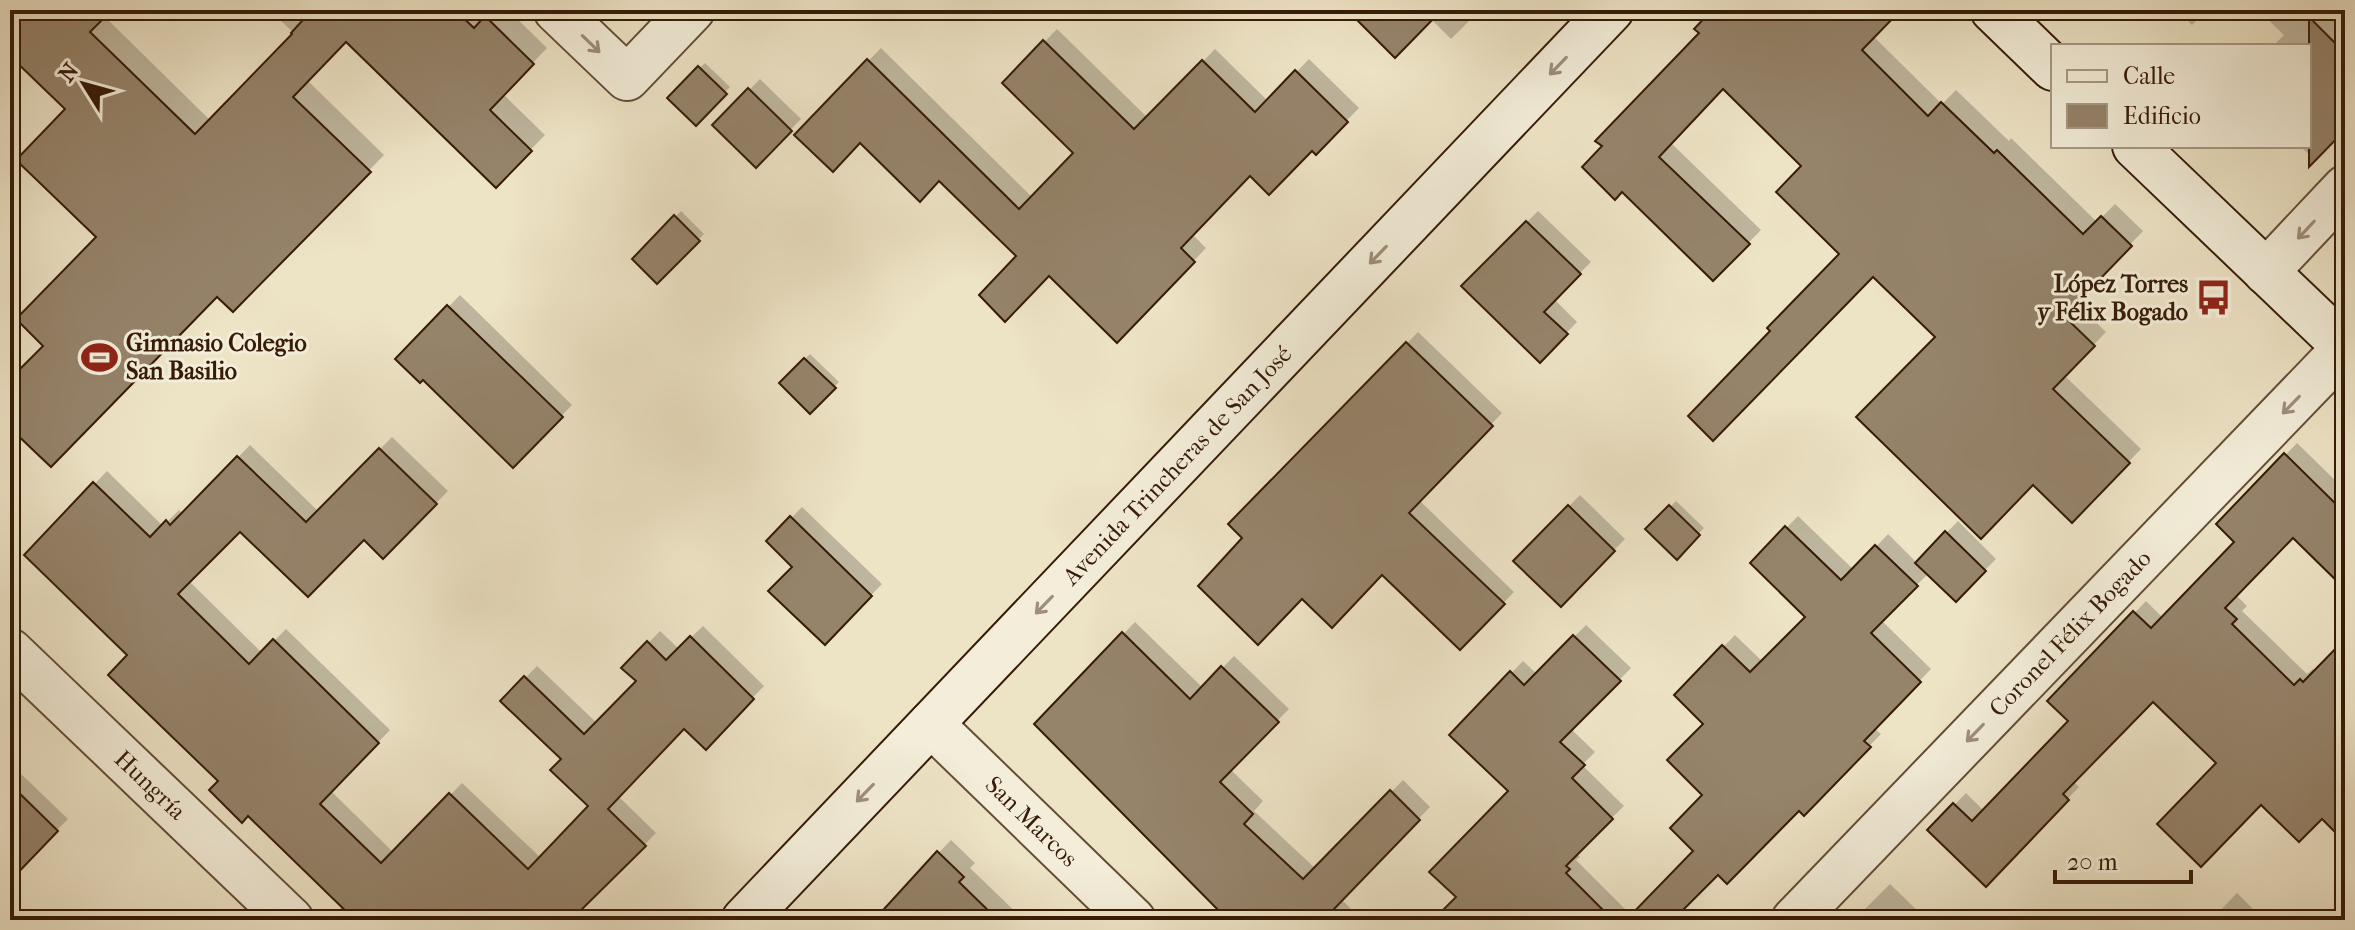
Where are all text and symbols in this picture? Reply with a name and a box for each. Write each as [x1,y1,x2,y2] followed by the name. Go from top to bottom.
[581,34,601,53] one-way arrow
[44,44,124,124] north arrow
[2051,44,2311,148] legend
[1549,56,1567,76] one-way arrow
[53,58,84,87] text: N
[2123,62,2175,90] text: Calle
[2123,102,2201,130] text: Edificio
[2296,220,2315,240] one-way arrow
[1370,244,1388,264] one-way arrow
[2037,270,2188,326] place label: López Torres y Félix Bogado
[2195,279,2233,317] bus stop icon: López Torres y Félix Bogado
[126,329,307,385] place label: Gimnasio Colegio San Basilio
[81,338,119,376] sports icon: Gimnasio Colegio San Basilio
[1056,340,1298,591] street label: Avenida Trincheras de San José
[2282,394,2301,414] one-way arrow
[1984,544,2157,723] street label: Coronel Félix Bogado
[1035,595,1054,614] one-way arrow
[1965,723,1984,743] one-way arrow
[109,745,192,826] street label: Hungría
[980,771,1083,873] street label: San Marcos
[855,783,874,803] one-way arrow
[2055,834,2191,884] scale bar
[2067,848,2118,876] text: 20 m

